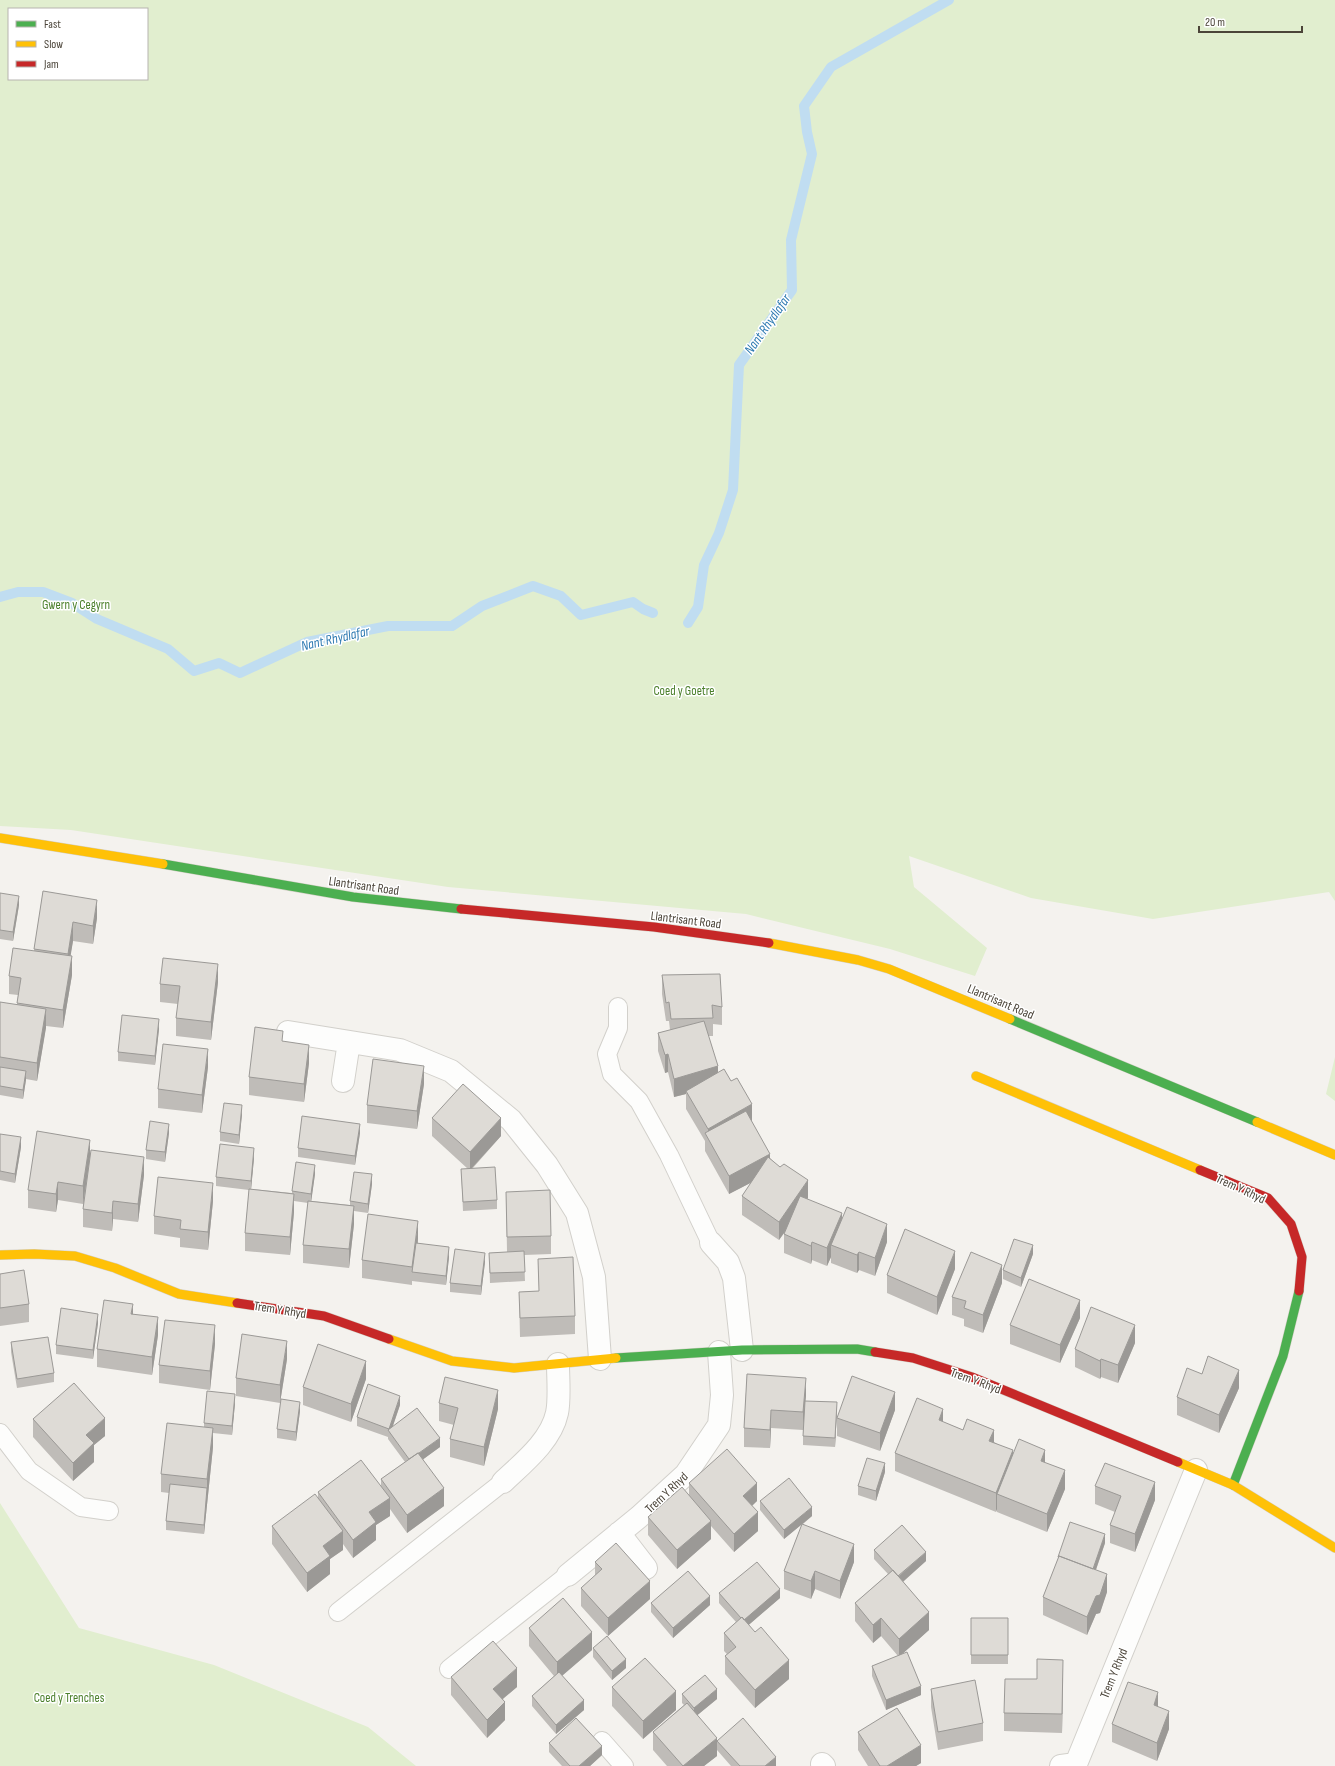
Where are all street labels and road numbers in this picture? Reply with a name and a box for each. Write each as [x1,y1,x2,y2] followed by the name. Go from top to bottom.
[328,873,400,899] street label: Llantrisant Road
[650,908,722,932] street label: Llantrisant Road
[965,981,1036,1023] street label: Llantrisant Road
[1213,1170,1268,1207] street label: Trem Y Rhyd
[253,1298,307,1322] street label: Trem Y Rhyd
[948,1364,1003,1397] street label: Trem Y Rhyd
[642,1469,691,1517] street label: Trem Y Rhyd
[1097,1646,1131,1701] street label: Trem Y Rhyd

